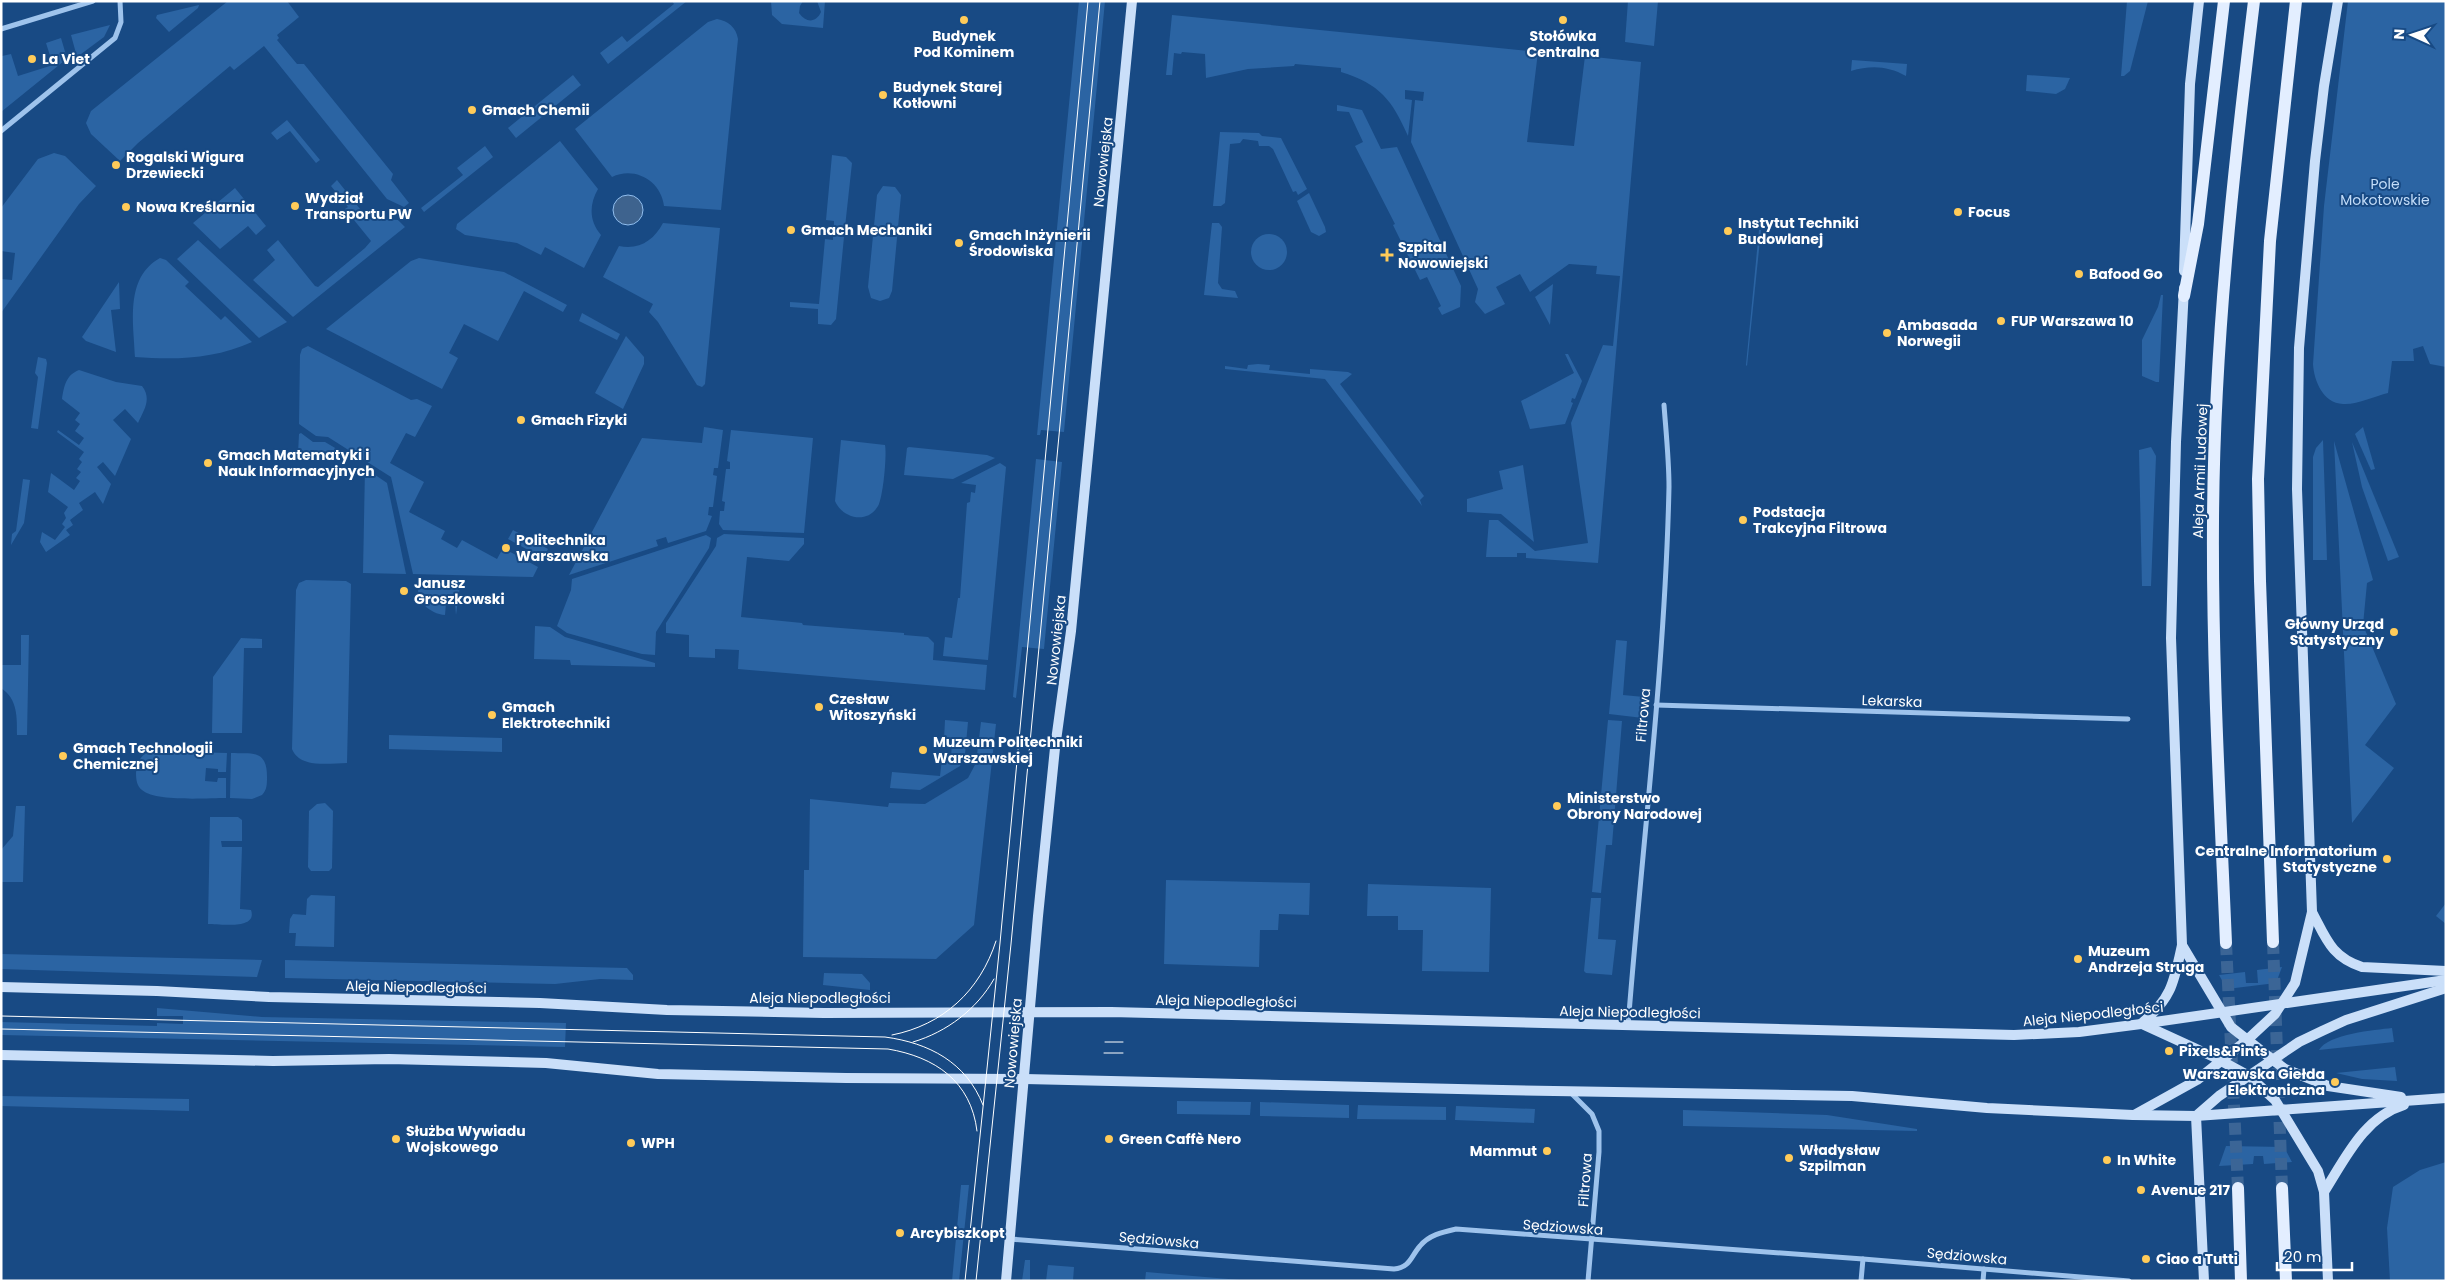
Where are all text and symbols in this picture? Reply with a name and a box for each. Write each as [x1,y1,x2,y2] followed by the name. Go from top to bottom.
[2387,10,2437,60] north arrow
[958,14,970,26] marker: Budynek Pod Kominem
[1557,14,1569,26] marker: Stołówka Centralna
[914,26,1014,62] place label: Budynek Pod Kominem
[1527,26,1599,62] place label: Stołówka Centralna
[2389,29,2409,40] text: N
[42,49,90,69] place label: La Viet
[26,53,38,65] marker: La Viet
[893,77,1002,113] place label: Budynek Starej Kotłowni
[877,89,889,101] marker: Budynek Starej Kotłowni
[482,100,590,120] place label: Gmach Chemii
[466,104,478,116] marker: Gmach Chemii
[1088,116,1118,208] street label: Nowowiejska
[126,147,244,183] place label: Rogalski Wigura Drzewiecki
[110,159,122,171] marker: Rogalski Wigura Drzewiecki
[2340,174,2430,210] park label: Pole Mokotowskie
[305,188,412,224] place label: Wydział Transportu PW
[136,197,255,217] place label: Nowa Kreślarnia
[289,200,301,212] marker: Wydział Transportu PW
[120,201,132,213] marker: Nowa Kreślarnia
[1968,202,2010,222] place label: Focus
[1952,206,1964,218] marker: Focus
[1738,213,1859,249] place label: Instytut Techniki Budowlanej
[801,220,932,240] place label: Gmach Mechaniki
[785,224,797,236] marker: Gmach Mechaniki
[969,225,1091,261] place label: Gmach Inżynierii Środowiska
[1722,225,1734,237] marker: Instytut Techniki Budowlanej
[953,237,965,249] marker: Gmach Inżynierii Środowiska
[1398,237,1488,273] place label: Szpital Nowowiejski
[1380,248,1394,262] marker: Szpital Nowowiejski
[2089,264,2163,284] place label: Bafood Go
[2073,268,2085,280] marker: Bafood Go
[2011,311,2134,331] place label: FUP Warszawa 10
[1897,315,1978,351] place label: Ambasada Norwegii
[1995,315,2007,327] marker: FUP Warszawa 10
[1881,327,1893,339] marker: Ambasada Norwegii
[2188,403,2212,539] street label: Aleja Armii Ludowej
[531,410,627,430] place label: Gmach Fizyki
[515,414,527,426] marker: Gmach Fizyki
[218,445,375,481] place label: Gmach Matematyki i Nauk Informacyjnych
[202,457,214,469] marker: Gmach Matematyki i Nauk Informacyjnych
[1753,502,1887,538] place label: Podstacja Trakcyjna Filtrowa
[1737,514,1749,526] marker: Podstacja Trakcyjna Filtrowa
[516,530,609,566] place label: Politechnika Warszawska
[500,542,512,554] marker: Politechnika Warszawska
[414,573,505,609] place label: Janusz Groszkowski
[398,585,410,597] marker: Janusz Groszkowski
[1041,594,1071,686] street label: Nowowiejska
[2285,614,2384,650] place label: Główny Urząd Statystyczny
[2388,626,2400,638] marker: Główny Urząd Statystyczny
[1631,687,1655,743] street label: Filtrowa
[829,689,916,725] place label: Czesław Witoszyński
[1861,690,1923,712] street label: Lekarska
[502,697,610,733] place label: Gmach Elektrotechniki
[813,701,825,713] marker: Czesław Witoszyński
[486,709,498,721] marker: Gmach Elektrotechniki
[933,732,1083,768] place label: Muzeum Politechniki Warszawskiej
[73,738,213,774] place label: Gmach Technologii Chemicznej
[917,744,929,756] marker: Muzeum Politechniki Warszawskiej
[57,750,69,762] marker: Gmach Technologii Chemicznej
[1567,788,1702,824] place label: Ministerstwo Obrony Narodowej
[1551,800,1563,812] marker: Ministerstwo Obrony Narodowej
[2195,841,2377,877] place label: Centralne Informatorium Statystyczne
[2381,853,2393,865] marker: Centralne Informatorium Statystyczne
[2088,941,2204,977] place label: Muzeum Andrzeja Struga
[2072,953,2084,965] marker: Muzeum Andrzeja Struga
[345,976,487,998] street label: Aleja Niepodległości
[749,988,891,1008] street label: Aleja Niepodległości
[1155,990,1297,1012] street label: Aleja Niepodległości
[999,997,1027,1089] street label: Nowowiejska
[2022,997,2164,1031] street label: Aleja Niepodległości
[1559,1001,1701,1023] street label: Aleja Niepodległości
[2179,1041,2268,1061] place label: Pixels&Pints
[2163,1045,2175,1057] marker: Pixels&Pints
[2183,1064,2325,1100] place label: Warszawska Giełda Elektroniczna
[2329,1076,2341,1088] marker: Warszawska Giełda Elektroniczna
[406,1121,526,1157] place label: Służba Wywiadu Wojskowego
[1119,1129,1241,1149] place label: Green Caffè Nero
[390,1133,402,1145] marker: Służba Wywiadu Wojskowego
[641,1133,675,1153] place label: WPH
[1103,1133,1115,1145] marker: Green Caffè Nero
[625,1137,637,1149] marker: WPH
[1799,1140,1881,1176] place label: Władysław Szpilman
[1470,1141,1537,1161] place label: Mammut
[1541,1145,1553,1157] marker: Mammut
[2117,1150,2177,1170] place label: In White
[1573,1152,1597,1208] street label: Filtrowa
[1783,1152,1795,1164] marker: Władysław Szpilman
[2101,1154,2113,1166] marker: In White
[2151,1180,2230,1200] place label: Avenue 217
[2135,1184,2147,1196] marker: Avenue 217
[1522,1214,1604,1240] street label: Sędziowska
[910,1223,1005,1243] place label: Arcybiszkopt
[894,1227,906,1239] marker: Arcybiszkopt
[1118,1227,1200,1253] street label: Sędziowska
[2277,1240,2352,1272] scale bar
[1926,1243,2008,1269] street label: Sędziowska
[2284,1246,2322,1267] text: 20 m
[2156,1249,2238,1269] place label: Ciao a Tutti
[2140,1253,2152,1265] marker: Ciao a Tutti

